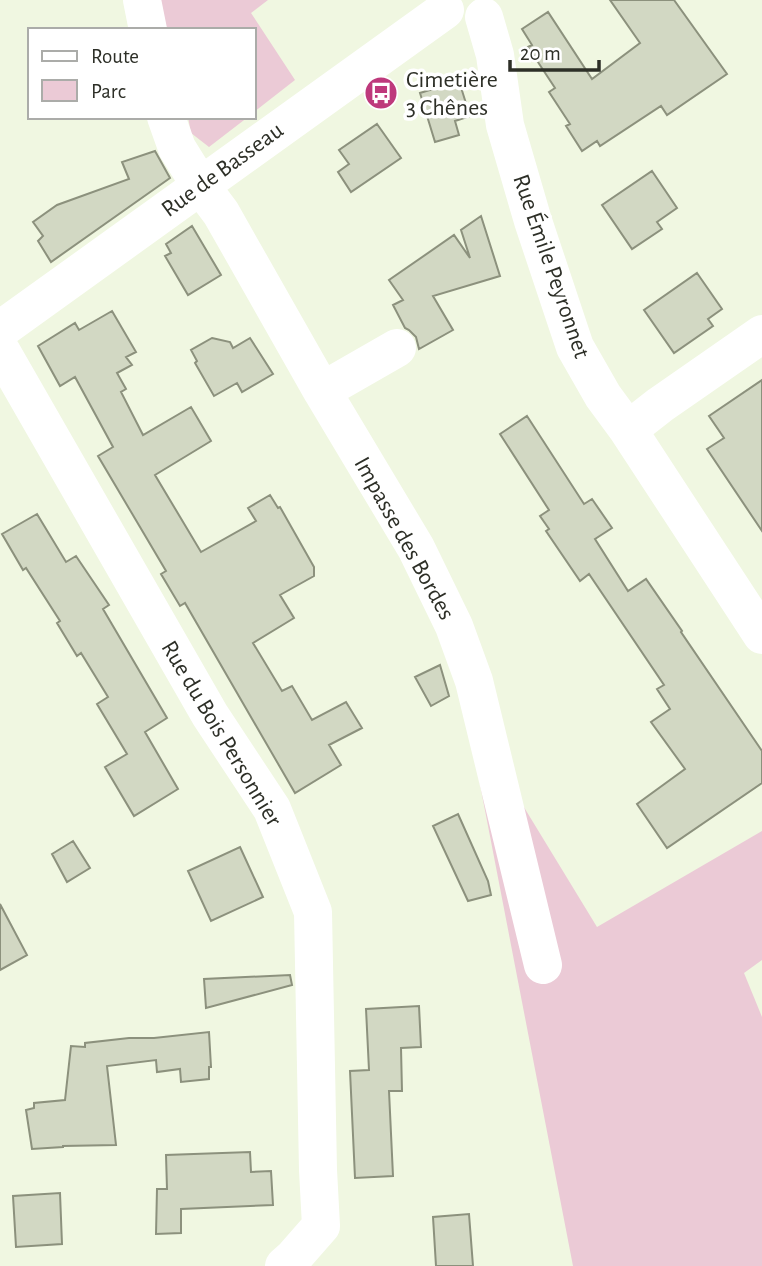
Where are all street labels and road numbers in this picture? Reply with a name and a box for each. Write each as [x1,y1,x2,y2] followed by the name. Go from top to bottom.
[157,118,288,222] street label: Rue de Basseau
[508,171,596,362] street label: Rue Émile Peyronnet
[349,453,459,624] street label: Impasse des Bordes
[156,637,286,831] street label: Rue du Bois Personnier

